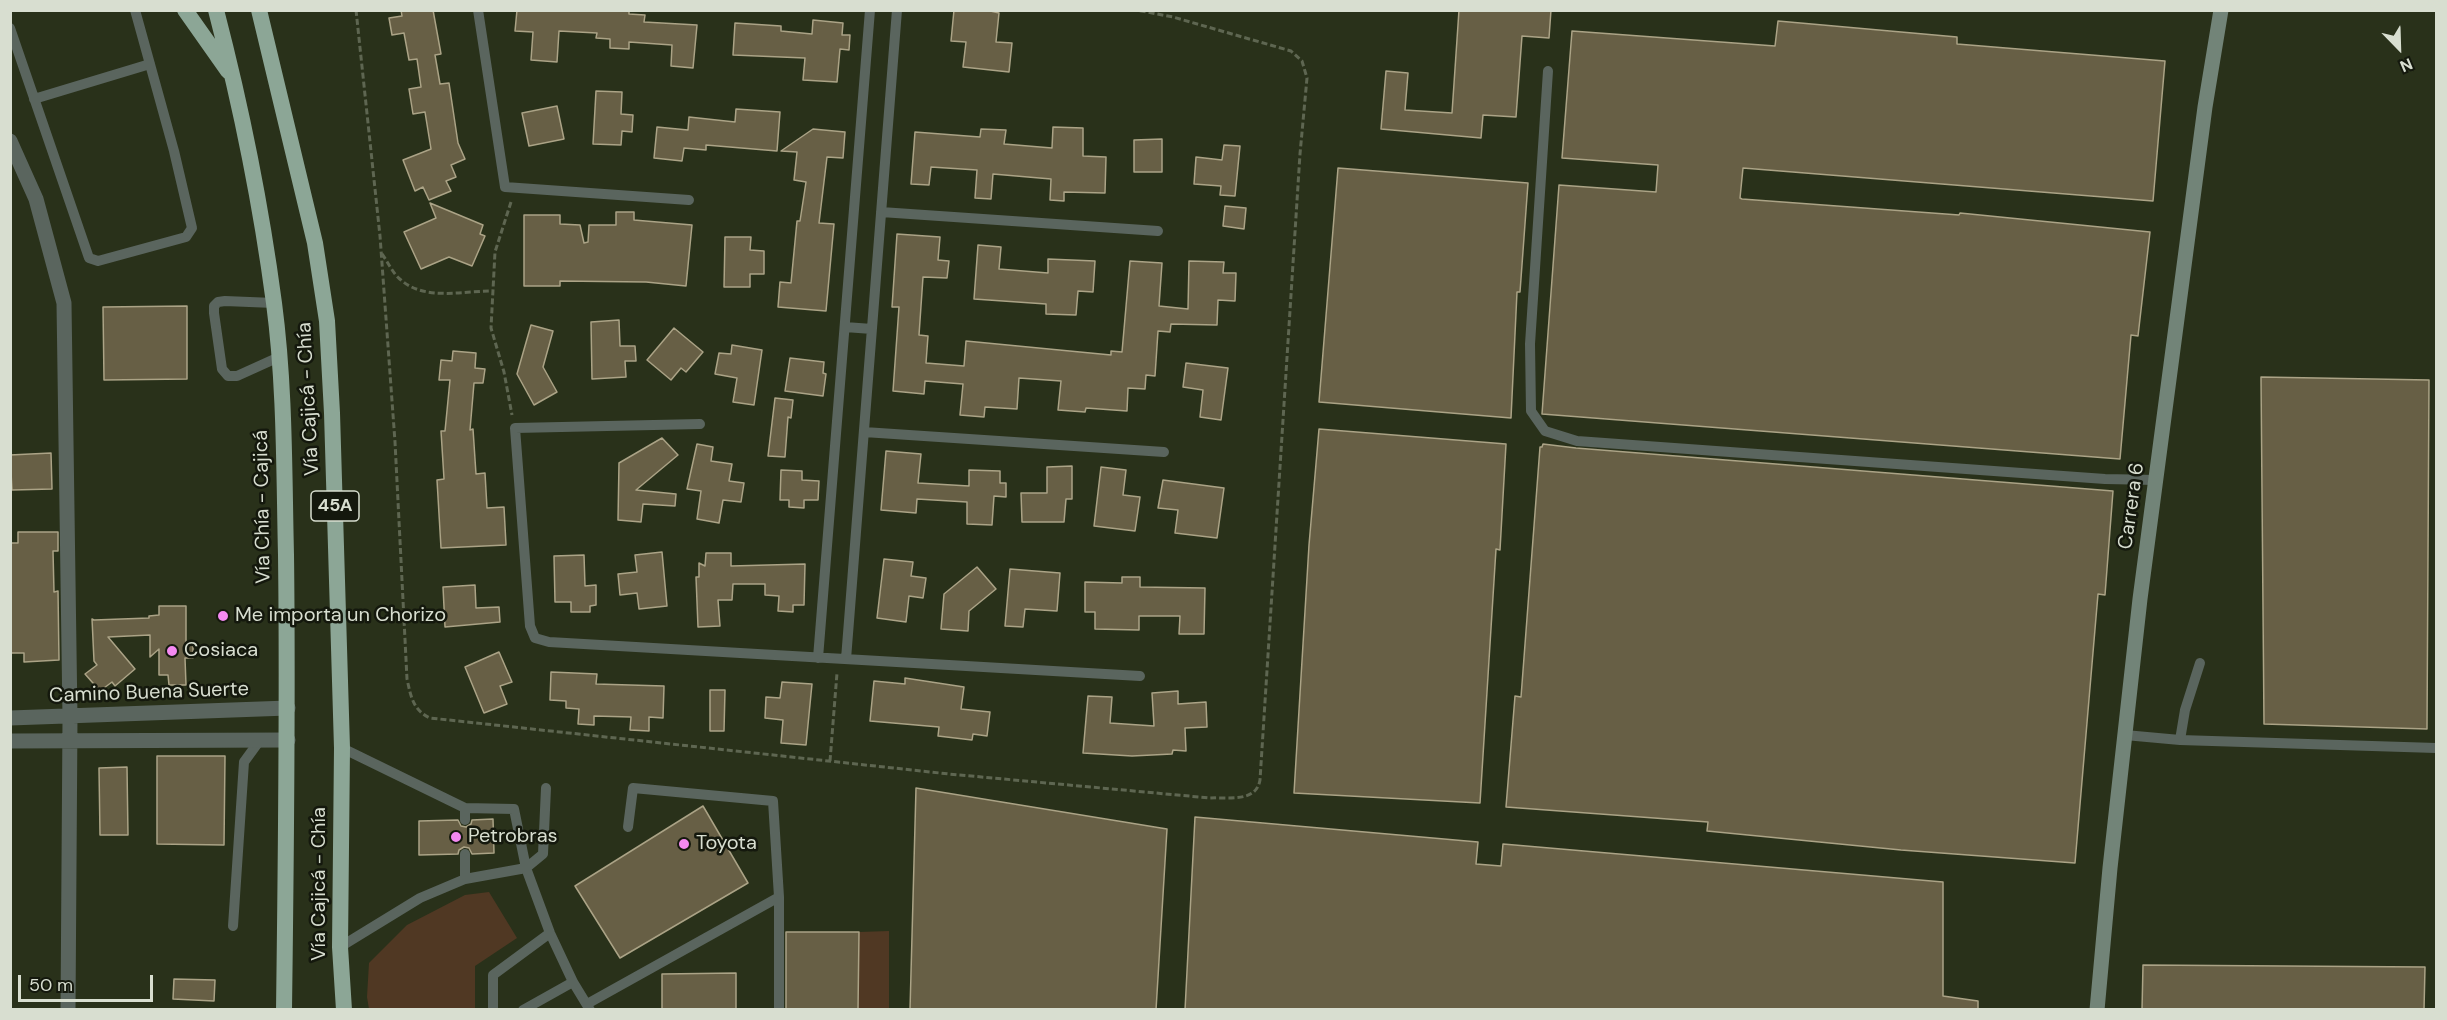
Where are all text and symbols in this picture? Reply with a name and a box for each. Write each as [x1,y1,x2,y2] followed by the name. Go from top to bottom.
[2369,18,2429,78] north arrow
[2397,53,2416,77] text: N
[293,322,325,476] street label: Vía Cajicá - Chía
[250,430,276,584] street label: Vía Chía - Cajicá
[2114,461,2150,551] street label: Carrera 6
[311,491,359,521] road number: 45A
[235,604,446,628] place label: Me importa un Chorizo
[216,609,230,623] marker: Me importa un Chorizo
[184,639,258,663] place label: Cosiaca
[165,644,179,658] marker: Cosiaca
[49,678,249,708] street label: Camino Buena Suerte
[308,807,332,961] street label: Vía Cajicá - Chía
[468,825,558,849] place label: Petrobras
[449,830,463,844] marker: Petrobras
[696,832,757,856] place label: Toyota
[677,837,691,851] marker: Toyota
[21,963,156,1001] scale bar
[29,973,73,997] text: 50 m

